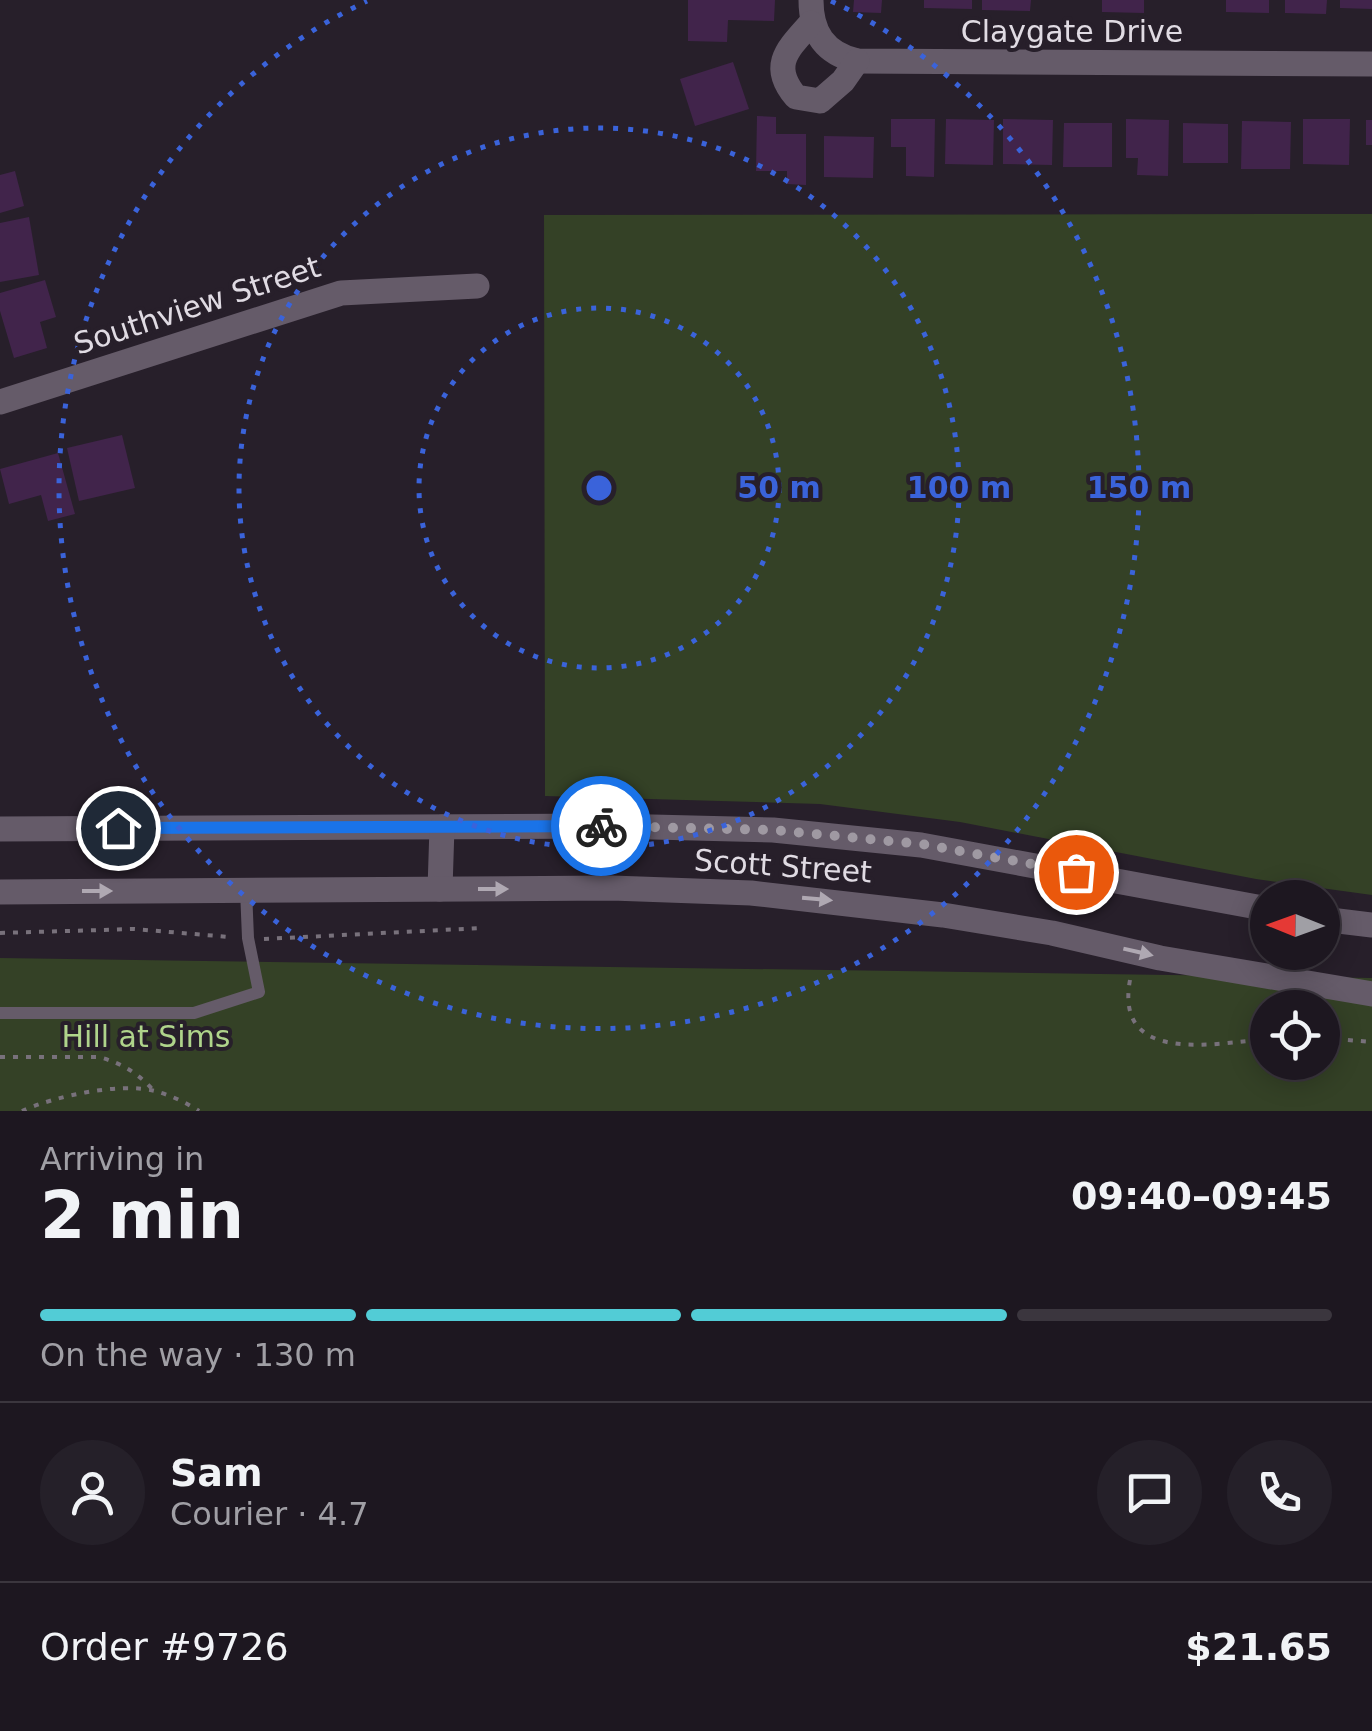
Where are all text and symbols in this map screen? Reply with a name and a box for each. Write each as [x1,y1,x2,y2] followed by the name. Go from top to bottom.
[961,14,1183,49] street label: Claygate Drive
[69,249,325,361] street label: Southview Street
[581,470,617,506] centre of rings
[737,470,821,505] text: 50 m
[907,470,1011,505] text: 100 m
[1087,470,1191,505] text: 150 m
[551,776,651,876] courier
[76,786,161,871] pin
[574,799,629,854] icon: bike
[91,801,146,856] icon: home
[1034,830,1119,915] pin
[693,842,873,890] street label: Scott Street
[1049,845,1104,900] icon: bag
[1250,880,1340,970] north arrow
[1250,880,1340,1080] map controls
[477,881,509,897] one-way arrow
[82,883,114,899] one-way arrow
[802,891,834,907] one-way arrow
[1122,945,1153,960] one-way arrow
[1250,990,1340,1080] button: locate
[61,1019,231,1054] park label: Hill at Sims
[40,1140,204,1178] text: Arriving in
[1071,1174,1332,1218] text: 09:40–09:45
[40,1178,244,1253] text: 2 min
[40,1336,356,1374] text: On the way · 130 m
[40,1440,145,1545] button: person
[1097,1440,1202,1545] button: chat
[1227,1440,1332,1545] button: phone
[170,1451,263,1495] text: Sam
[170,1495,369,1533] text: Courier · 4.7
[40,1625,289,1669] text: Order #9726
[1185,1625,1332,1669] text: $21.65

